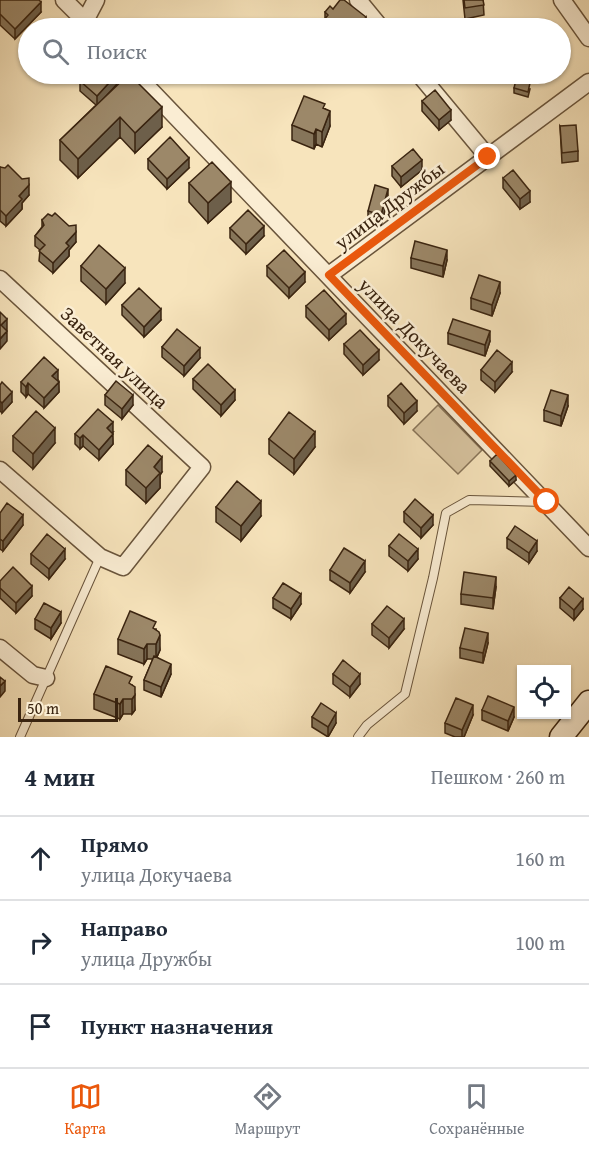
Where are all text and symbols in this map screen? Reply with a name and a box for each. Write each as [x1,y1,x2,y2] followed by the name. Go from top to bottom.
[18,18,571,84] search box
[39,35,72,68] icon: search
[87,35,147,67] text: Поиск
[474,143,500,169] route end
[327,154,450,257] street label: улица Дружбы
[351,270,478,400] street label: улица Докучаева
[55,299,176,415] street label: Заветная улица
[533,488,559,514] route start
[517,665,571,719] map controls
[517,665,571,719] button: locate
[18,695,118,722] scale bar
[27,696,59,720] text: 50 m
[24,757,95,796] text: 4 мин
[431,762,565,791] text: Пешком · 260 m
[81,828,148,860] text: Прямо
[24,842,57,875] icon: ahead
[515,844,565,873] text: 160 m
[81,860,232,889] text: улица Докучаева
[81,912,168,944] text: Направо
[24,926,57,959] icon: right
[515,928,565,957] text: 100 m
[81,944,212,973] text: улица Дружбы
[24,1010,57,1043] icon: arrive
[81,1010,273,1042] text: Пункт назначения
[64,1080,106,1140] tab: Карта
[235,1080,300,1140] tab: Маршрут
[429,1080,525,1140] tab: Сохранённые

